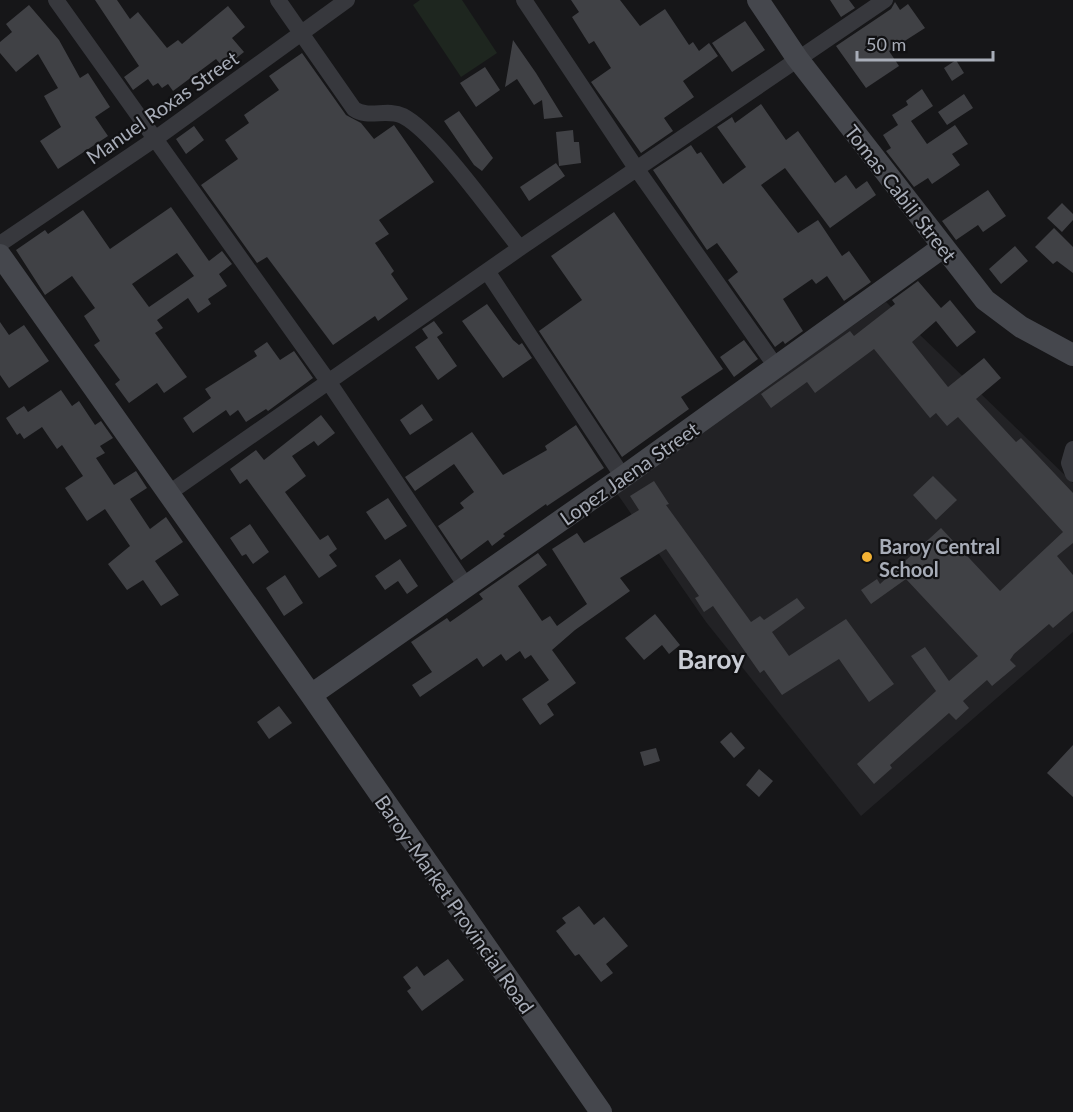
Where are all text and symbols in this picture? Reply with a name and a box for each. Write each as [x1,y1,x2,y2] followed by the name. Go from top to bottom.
[857,24,994,62] scale bar
[866,33,906,55] text: 50 m
[81,46,243,168] street label: Manuel Roxas Street
[840,120,962,266] street label: Tomas Cabili Street
[555,416,703,530] street label: Lopez Jaena Street
[879,534,1000,581] place label: Baroy Central School
[860,550,874,564] marker: Baroy Central School
[677,643,745,675] district label: Baroy
[370,790,540,1018] street label: Baroy-Market Provincial Road

